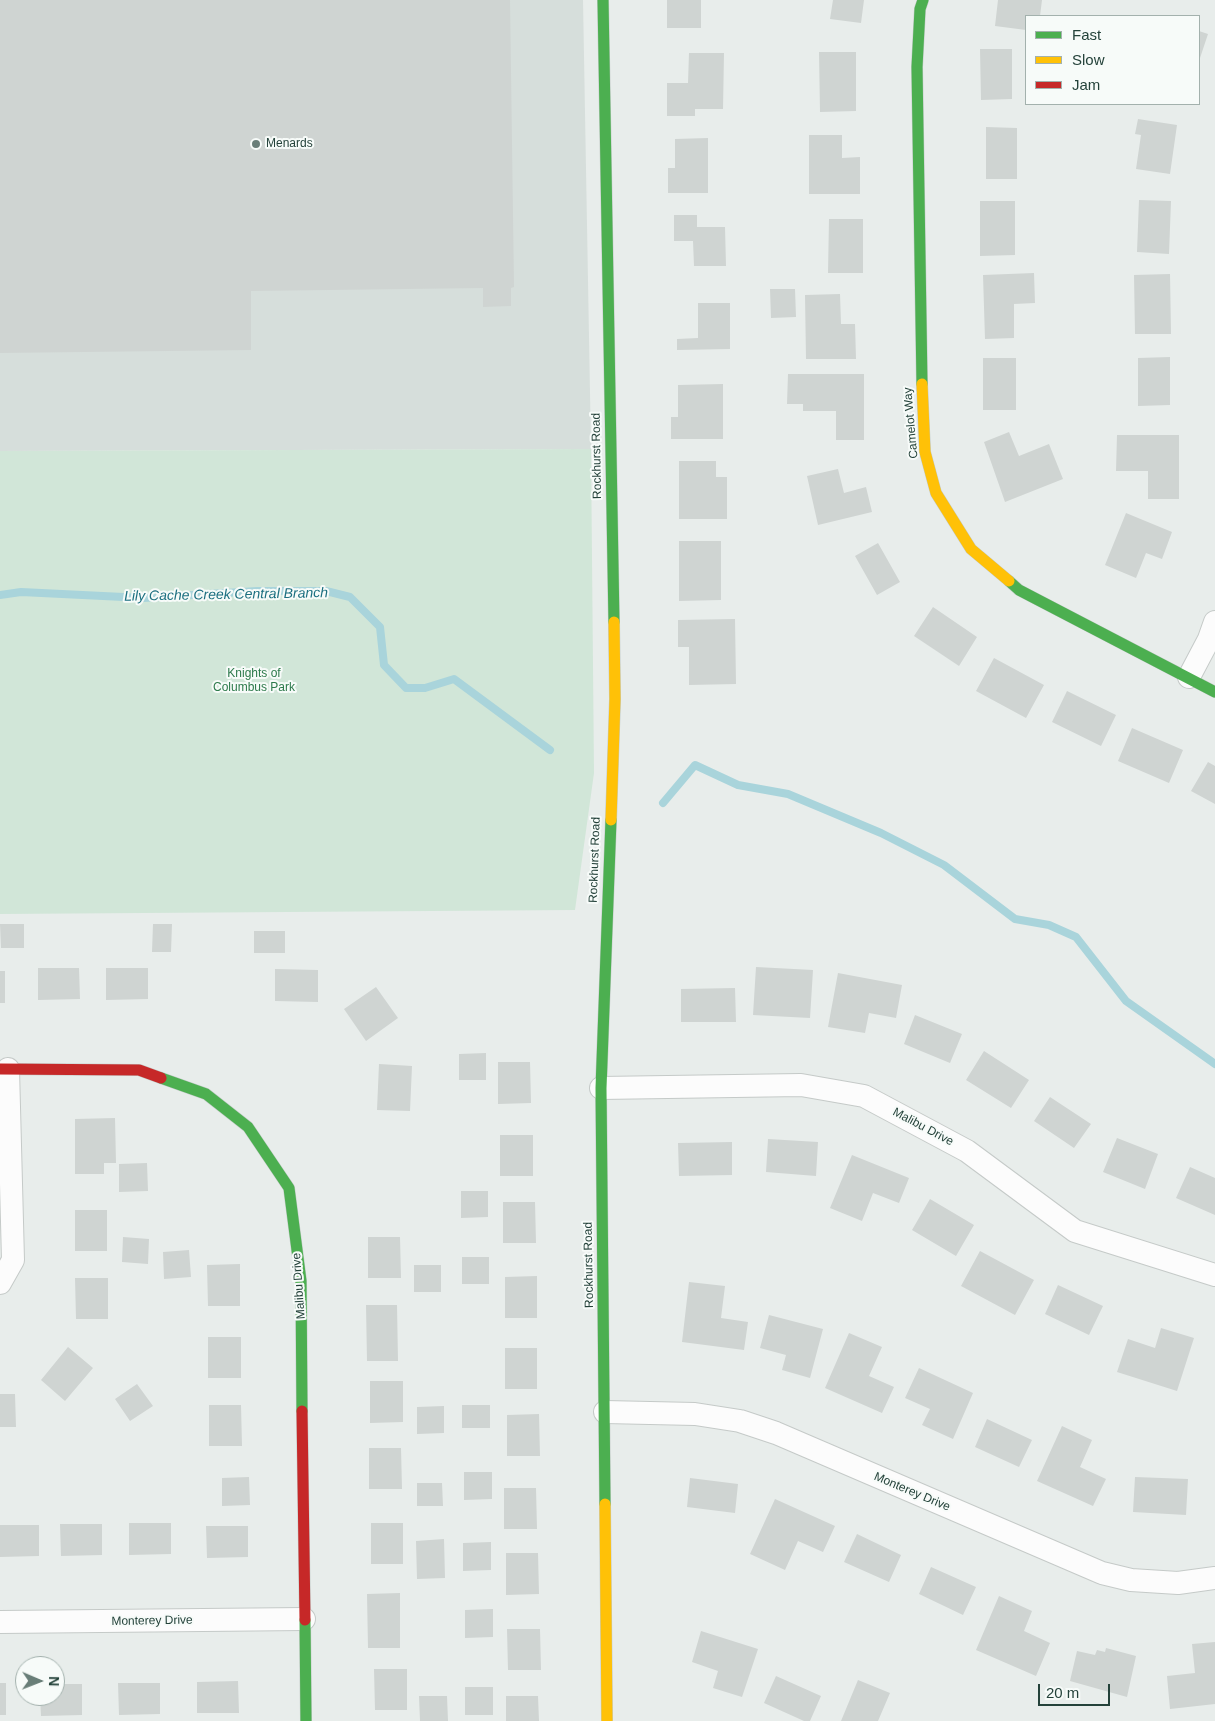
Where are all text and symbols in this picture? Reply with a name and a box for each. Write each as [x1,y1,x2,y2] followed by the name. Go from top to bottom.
[1025,15,1200,105] legend
[1072,26,1101,43] text: Fast
[1072,51,1105,68] text: Slow
[1072,76,1100,93] text: Jam
[266,137,313,151] place label: Menards
[250,138,262,150] marker: Menards
[901,387,921,459] street label: Camelot Way
[589,413,605,499] street label: Rockhurst Road
[124,585,328,605] water label: Lily Cache Creek Central Branch
[213,667,295,695] park label: Knights of Columbus Park
[586,817,604,903] street label: Rockhurst Road
[890,1105,956,1149] street label: Malibu Drive
[581,1222,597,1308] street label: Rockhurst Road
[289,1252,309,1320] street label: Malibu Drive
[872,1469,952,1515] street label: Monterey Drive
[111,1613,193,1629] street label: Monterey Drive
[15,1656,65,1706] north arrow
[1040,1674,1112,1706] scale bar
[46,1676,62,1686] text: N
[1046,1684,1079,1701] text: 20 m

